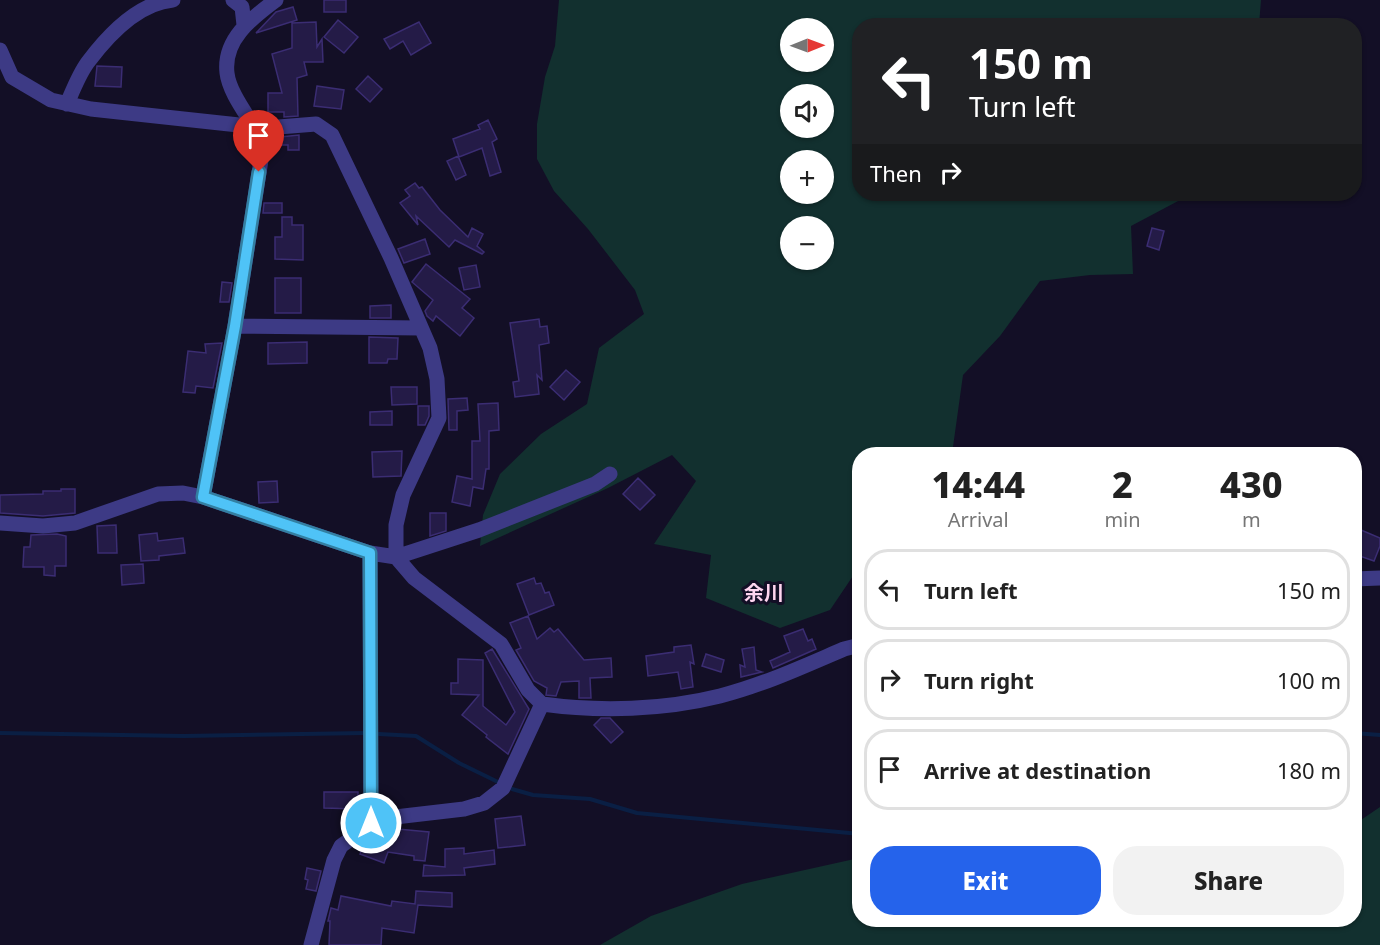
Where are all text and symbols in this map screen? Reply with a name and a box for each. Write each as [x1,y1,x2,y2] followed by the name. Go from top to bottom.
[780,18,834,72] north arrow
[780,18,834,270] map controls
[969,34,1093,91] text: 150 m
[870,42,948,120] icon: left
[780,84,834,138] button: sound
[969,88,1075,125] text: Turn left
[233,110,284,172] pin
[242,119,275,152] icon: arrive
[780,150,834,204] button: +
[934,156,967,189] icon: right
[870,158,922,188] text: Then
[780,216,834,270] button: −
[931,460,1025,509] text: 14:44
[1112,460,1133,509] text: 2
[1220,460,1283,509] text: 430
[948,506,1009,533] text: Arrival
[1104,506,1141,533] text: min
[1242,506,1261,533] text: m
[873,573,906,606] icon: left
[924,575,1018,605] text: Turn left
[1277,575,1341,605] text: 150 m
[744,579,784,606] district label: 余川
[873,663,906,696] icon: right
[924,665,1034,695] text: Turn right
[1277,665,1341,695] text: 100 m
[873,753,906,786] icon: arrive
[924,755,1151,785] text: Arrive at destination
[1277,755,1341,785] text: 180 m
[339,791,403,855] position arrow
[870,846,1101,915] button: Exit
[1113,846,1344,915] button: Share

